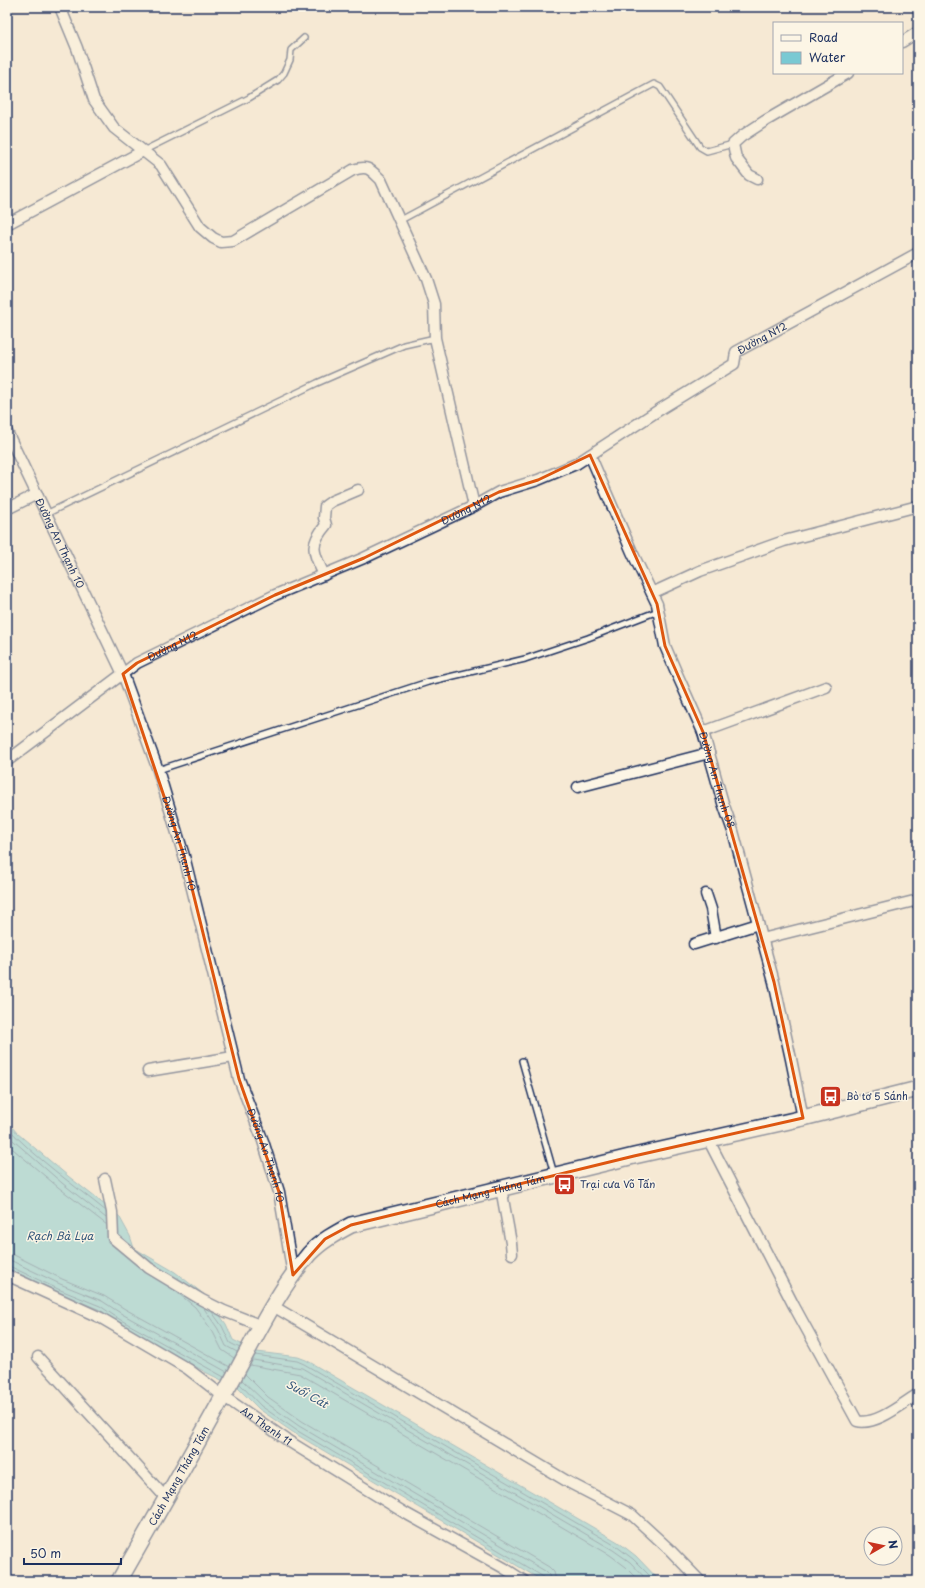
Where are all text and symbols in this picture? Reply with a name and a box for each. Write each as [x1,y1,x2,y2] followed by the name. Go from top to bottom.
[773,22,903,74] legend
[809,28,838,46] text: Road
[809,48,846,66] text: Water
[734,318,789,357] street label: Đường N12
[438,490,494,528] street label: Đường N12
[33,495,89,590] street label: Đường An Thạnh 10
[144,626,200,664] street label: Đường N12
[696,730,739,830] street label: Đường An Thạnh 08
[159,794,200,892] street label: Đường An Thạnh 10
[817,1083,843,1109] bus stop icon: Bò tơ 5 Sánh
[846,1088,908,1103] place label: Bò tơ 5 Sánh
[244,1106,289,1203] street label: Đường An Thạnh 10
[434,1170,546,1211] street label: Cách Mạng Tháng Tám
[551,1171,577,1197] bus stop icon: Trại cưa Võ Tấn
[580,1176,655,1191] place label: Trại cưa Võ Tấn
[27,1227,95,1244] water label: Rạch Bà Lụa
[283,1375,333,1413] water label: Suối Cát
[238,1402,295,1448] street label: An Thạnh 11
[144,1423,212,1528] street label: Cách Mạng Tháng Tám
[863,1526,903,1566] north arrow
[884,1539,902,1550] text: N
[24,1540,121,1566] scale bar
[30,1544,61,1562] text: 50 m

